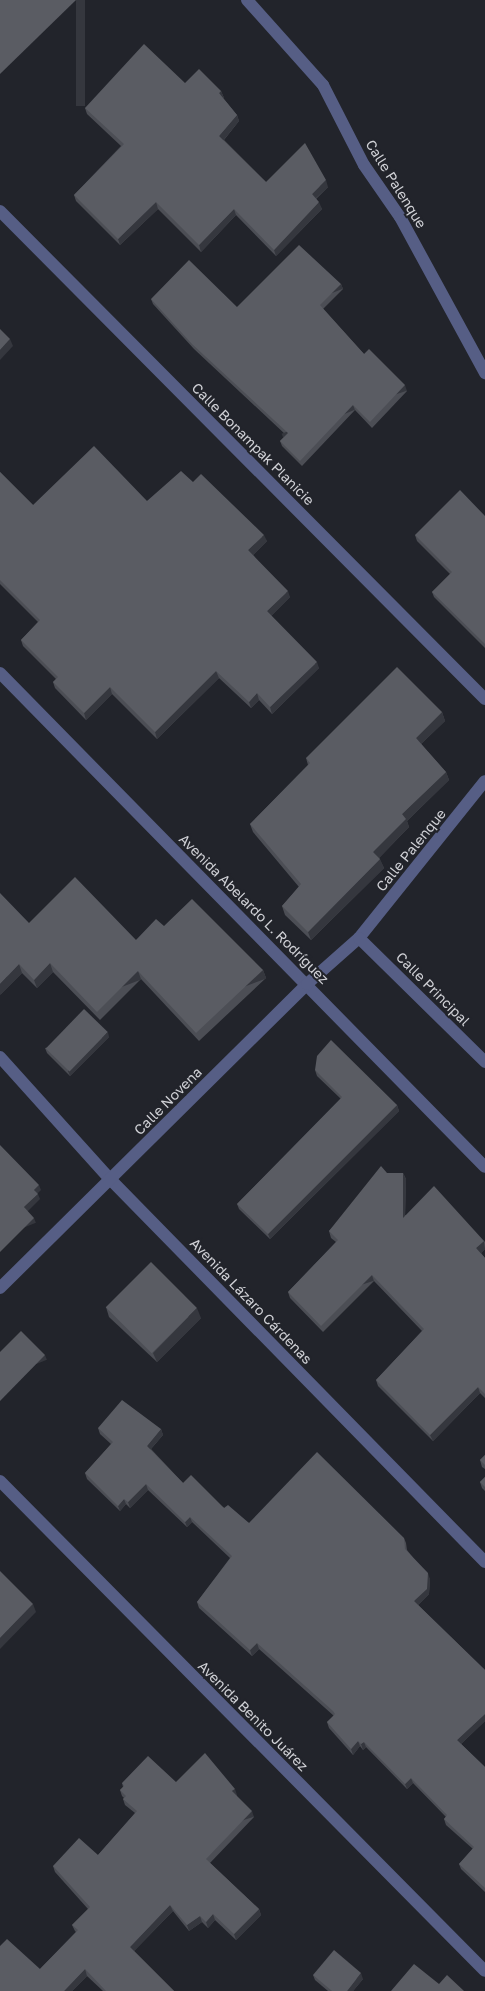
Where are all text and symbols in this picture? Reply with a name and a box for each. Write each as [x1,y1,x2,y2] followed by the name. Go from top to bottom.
[362,137,430,231] street label: Calle Palenque
[188,379,318,509] street label: Calle Bonampak Planicie
[373,805,449,895] street label: Calle Palenque
[176,831,332,987] street label: Avenida Abelardo L. Rodríguez
[393,949,473,1029] street label: Calle Principal
[131,1064,205,1138] street label: Calle Novena
[186,1235,316,1367] street label: Avenida Lázaro Cárdenas
[194,1657,312,1775] street label: Avenida Benito Juárez

